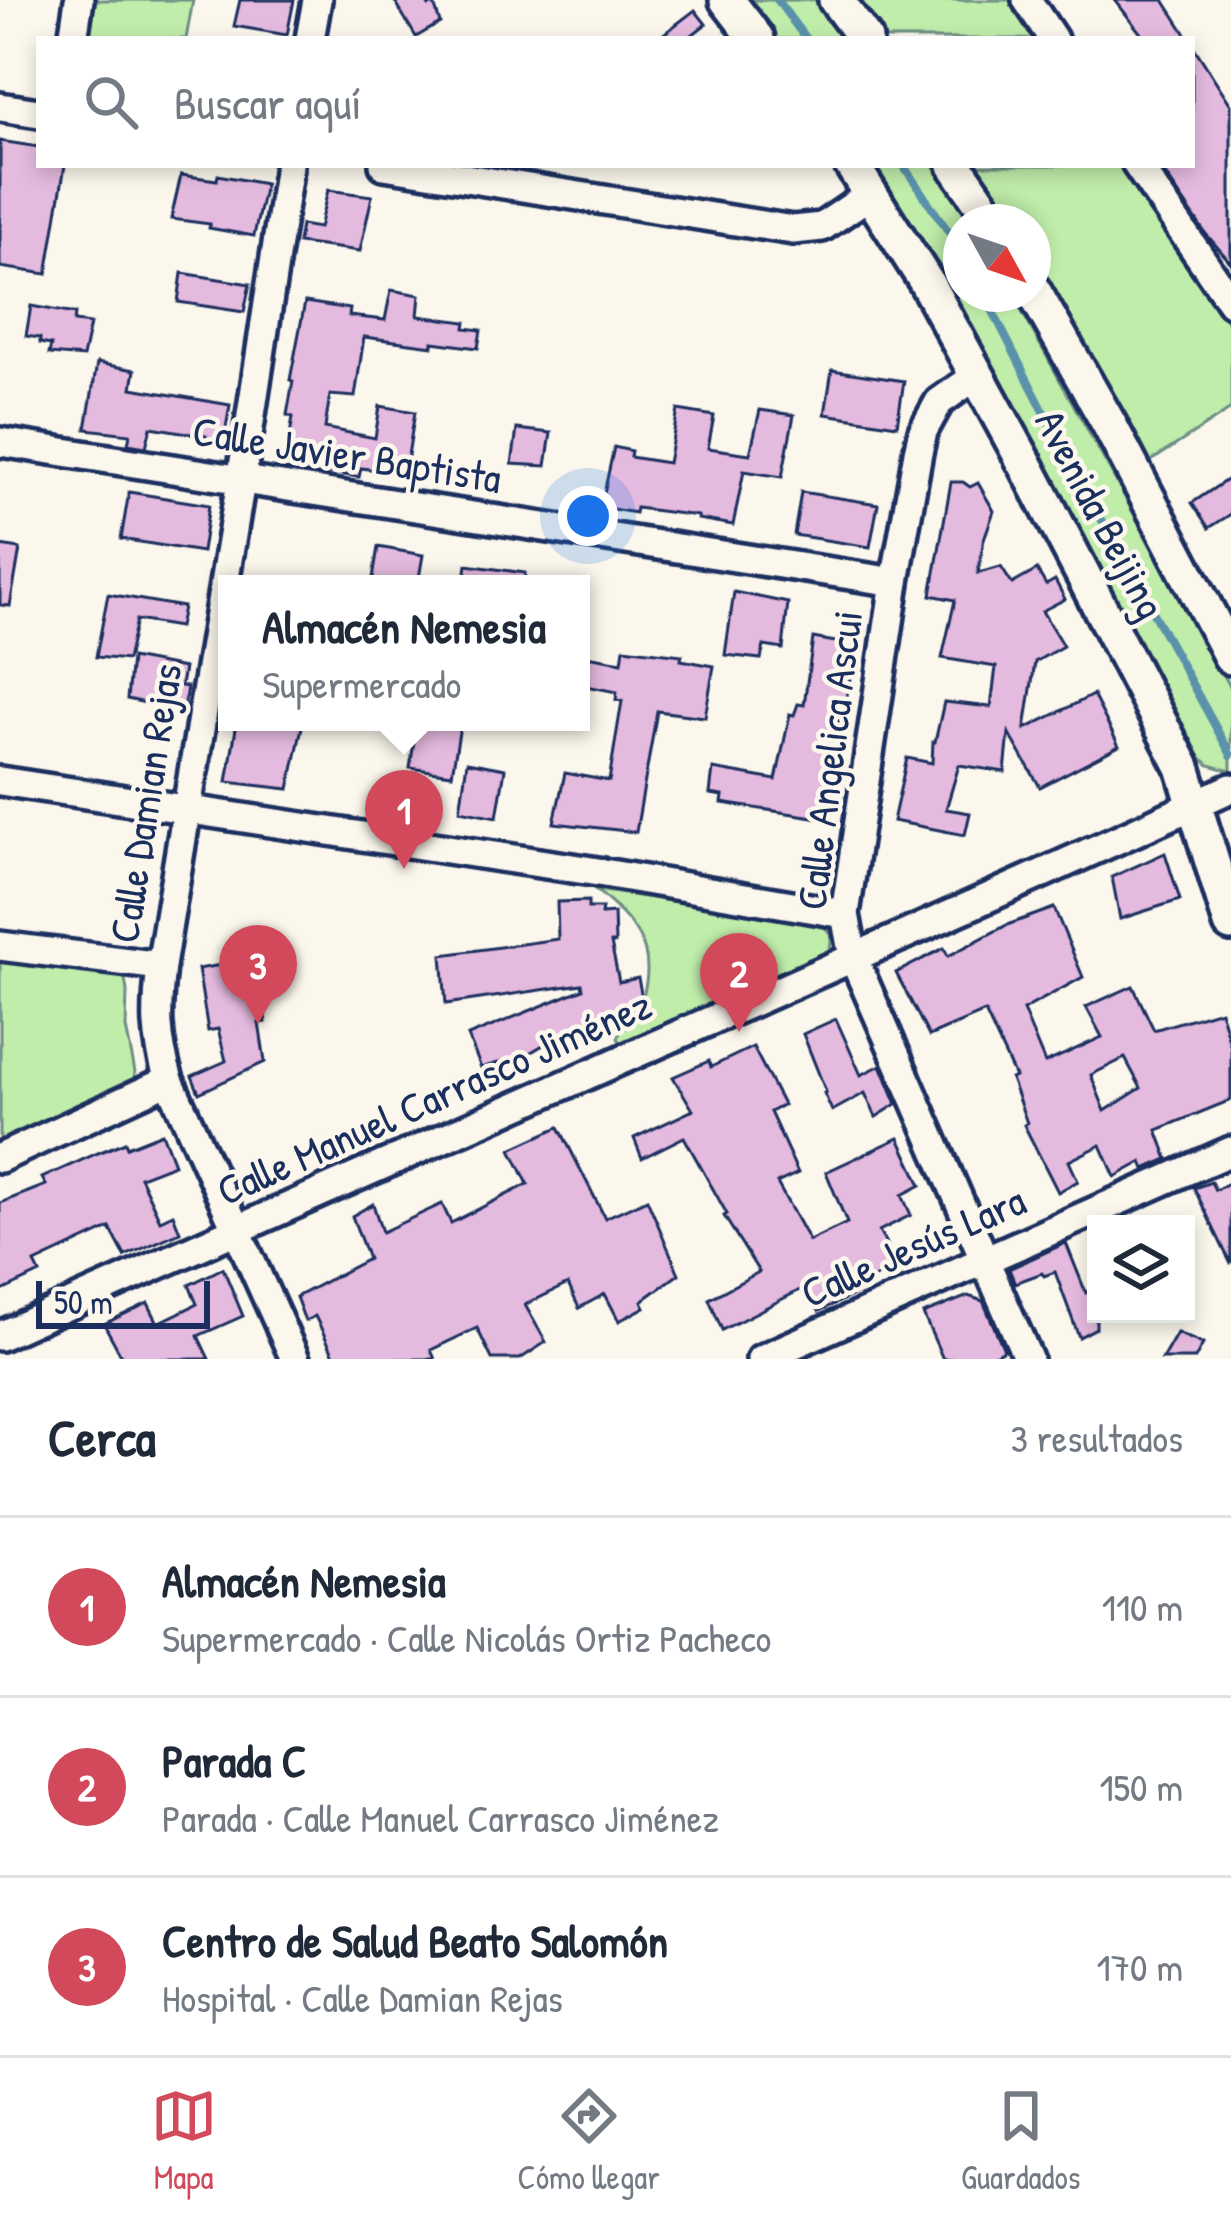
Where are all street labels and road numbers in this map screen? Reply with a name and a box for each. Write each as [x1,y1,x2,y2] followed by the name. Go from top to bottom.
[1022,399,1180,628] street label: Avenida Beijing
[189,401,505,506] street label: Calle Javier Baptista
[782,607,875,913] street label: Calle Angelica Ascui
[94,659,195,947] street label: Calle Damian Rejas
[208,975,660,1218] street label: Calle Manuel Carrasco Jiménez
[792,1171,1034,1320] street label: Calle Jesús Lara

